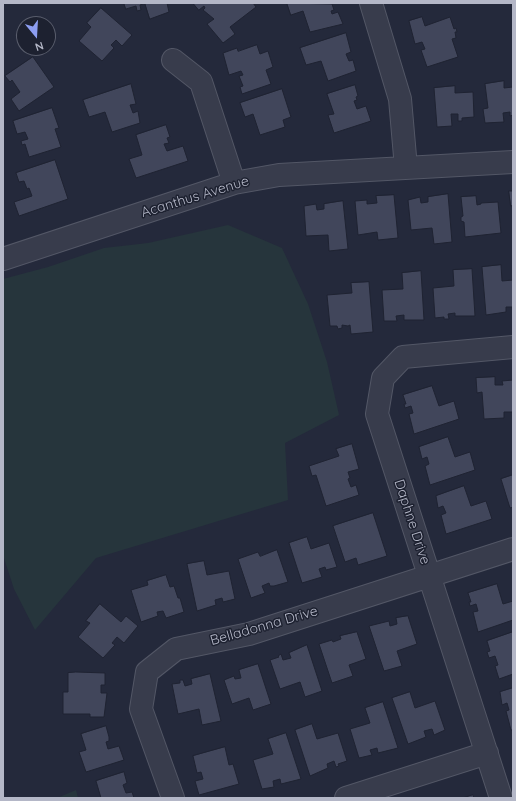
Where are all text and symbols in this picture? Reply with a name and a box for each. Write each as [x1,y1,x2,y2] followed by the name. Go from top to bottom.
[16,16,56,56] north arrow
[33,39,45,54] text: N
[139,173,251,221] street label: Acanthus Avenue
[390,477,434,567] street label: Daphne Drive
[208,603,320,649] street label: Belladonna Drive

